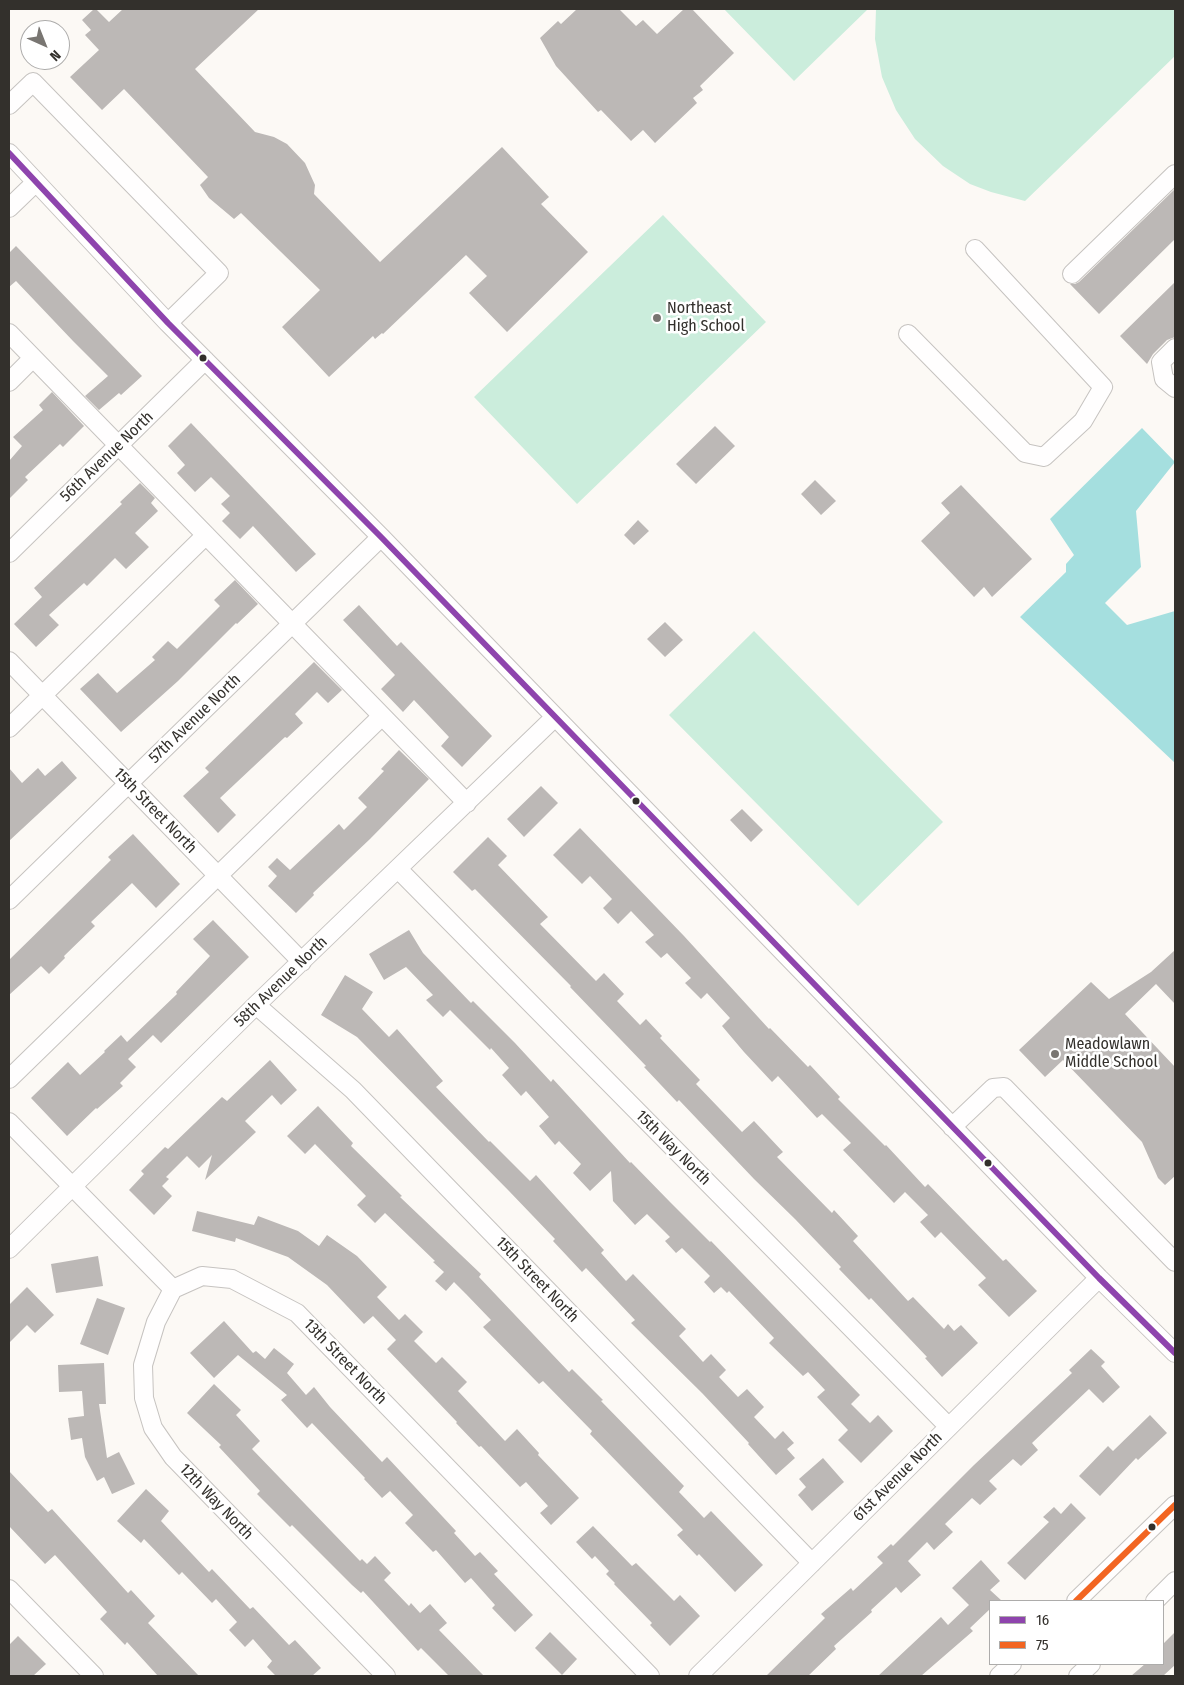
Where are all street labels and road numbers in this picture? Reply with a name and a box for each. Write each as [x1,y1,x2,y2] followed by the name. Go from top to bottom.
[56,408,158,506] street label: 56th Avenue North
[145,670,245,768] street label: 57th Avenue North
[109,764,201,858] street label: 15th Street North
[230,933,332,1031] street label: 58th Avenue North
[631,1106,715,1190] street label: 15th Way North
[491,1233,583,1327] street label: 15th Street North
[299,1315,391,1409] street label: 13th Street North
[849,1428,947,1526] street label: 61st Avenue North
[175,1460,257,1544] street label: 12th Way North

